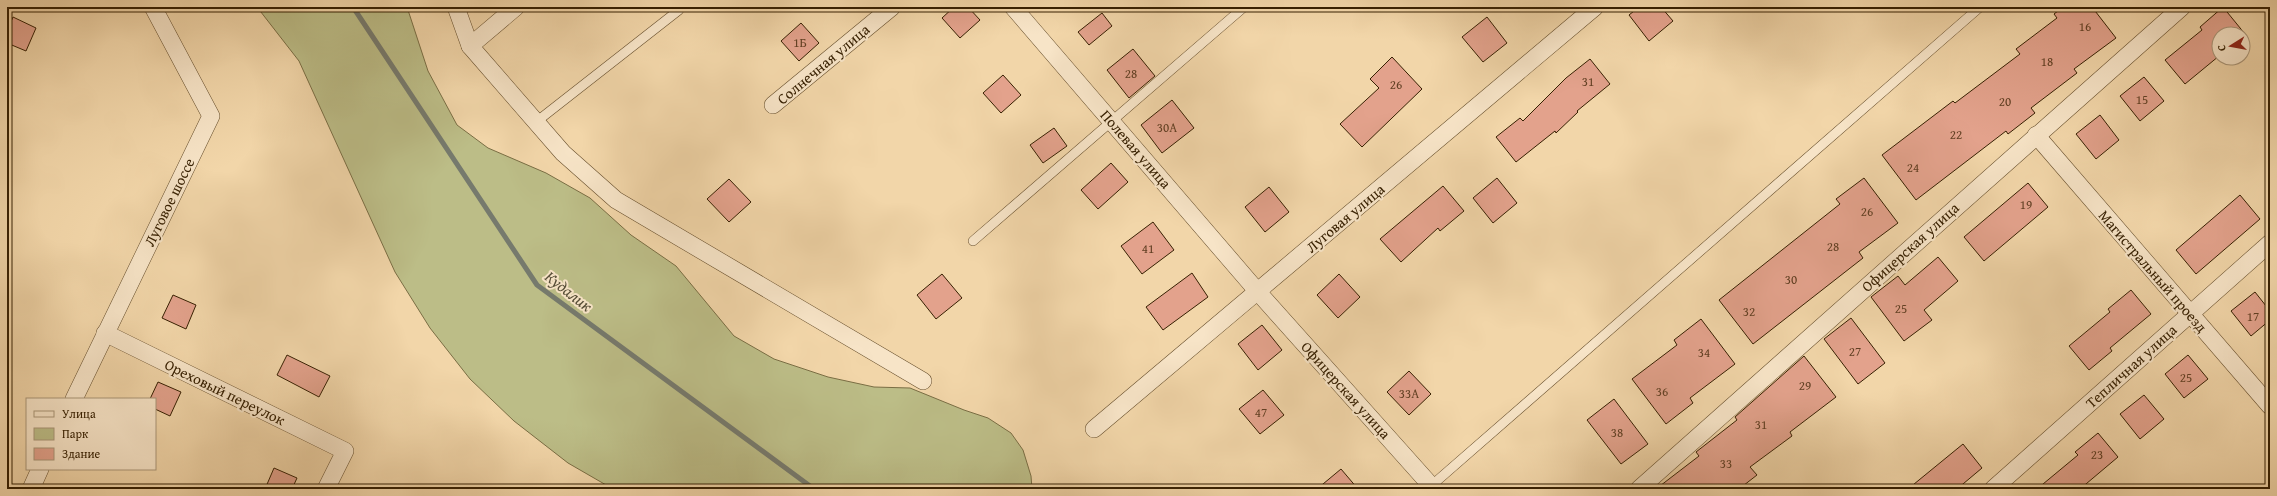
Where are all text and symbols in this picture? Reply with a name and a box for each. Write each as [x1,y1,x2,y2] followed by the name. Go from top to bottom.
[2079,17,2091,36] house number: 16
[772,18,874,109] street label: Солнечная улица
[2211,26,2251,66] north arrow
[793,33,807,52] house number: 1Б
[2213,43,2230,52] text: С
[2041,52,2053,71] house number: 18
[1125,64,1137,83] house number: 28
[1582,72,1594,91] house number: 31
[1390,75,1402,94] house number: 26
[2136,90,2148,109] house number: 15
[1999,92,2011,111] house number: 20
[1096,105,1177,194] street label: Полевая улица
[1157,118,1177,137] house number: 30А
[1950,125,1962,144] house number: 22
[139,154,199,250] street label: Луговое шоссе
[1907,158,1919,177] house number: 24
[1301,178,1390,257] street label: Луговая улица
[2020,195,2032,214] house number: 19
[1857,197,1964,297] street label: Офицерская улица
[1861,202,1873,221] house number: 26
[2094,205,2212,337] street label: Магистральный проезд
[1827,237,1839,256] house number: 28
[1142,239,1154,258] house number: 41
[540,265,598,317] water label: Кудалик
[1785,270,1797,289] house number: 30
[1895,299,1907,318] house number: 25
[1743,302,1755,321] house number: 32
[2247,307,2259,326] house number: 17
[2081,319,2182,413] street label: Тепличная улица
[1296,337,1396,444] street label: Офицерская улица
[1849,342,1861,361] house number: 27
[1698,343,1710,362] house number: 34
[161,354,289,430] street label: Ореховый переулок
[2180,368,2192,387] house number: 25
[1799,376,1811,395] house number: 29
[1656,382,1668,401] house number: 36
[1399,384,1419,403] house number: 33А
[26,398,156,470] legend
[1255,403,1267,422] house number: 47
[62,405,96,422] text: Улица
[1755,415,1767,434] house number: 31
[1611,423,1623,442] house number: 38
[62,425,89,442] text: Парк
[62,445,101,462] text: Здание
[2091,445,2103,464] house number: 23
[1720,454,1732,473] house number: 33

